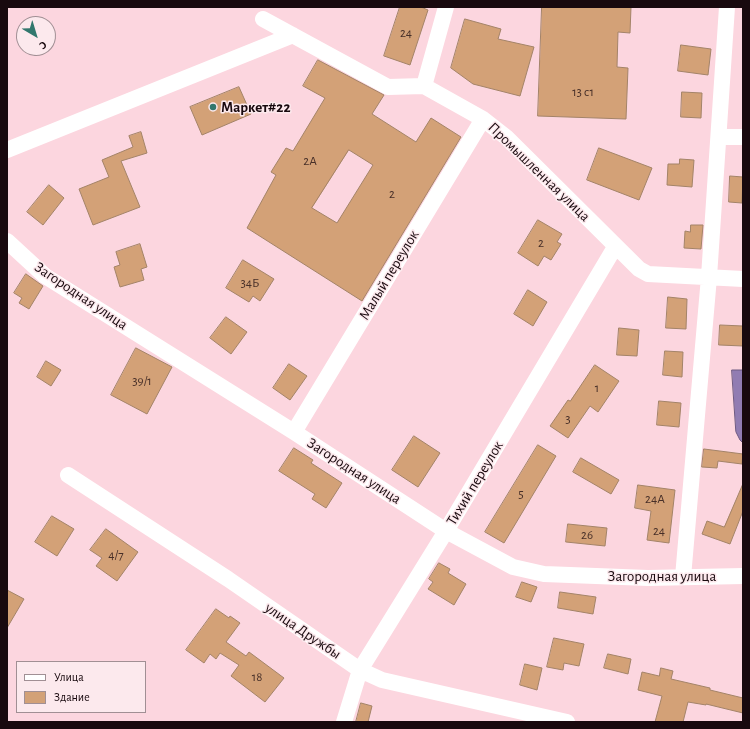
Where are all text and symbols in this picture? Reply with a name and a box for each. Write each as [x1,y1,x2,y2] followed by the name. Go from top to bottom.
[16,16,56,56] north arrow
[400,25,412,41] house number: 24
[37,39,49,51] text: С
[572,84,594,100] house number: 13 с1
[221,98,290,116] place label: Маркет#22
[208,102,218,112] marker: Маркет#22
[484,119,594,225] street label: Промышленная улица
[303,153,317,169] house number: 2А
[389,186,395,202] house number: 2
[355,227,423,323] street label: Малый переулок
[538,235,544,251] house number: 2
[31,258,131,334] street label: Загородная улица
[240,275,260,291] house number: 34Б
[132,373,152,389] house number: 39/1
[595,380,599,396] house number: 1
[565,411,571,427] house number: 3
[304,434,404,508] street label: Загородная улица
[443,438,507,528] street label: Тихий переулок
[518,486,524,502] house number: 5
[645,491,665,507] house number: 24А
[653,523,665,539] house number: 24
[581,527,593,543] house number: 26
[108,547,124,563] house number: 4/7
[608,567,716,585] street label: Загородная улица
[261,599,345,663] street label: улица Дружбы
[16,661,146,713] legend
[252,669,262,685] house number: 18
[54,671,84,683] text: Улица
[54,691,90,703] text: Здание

